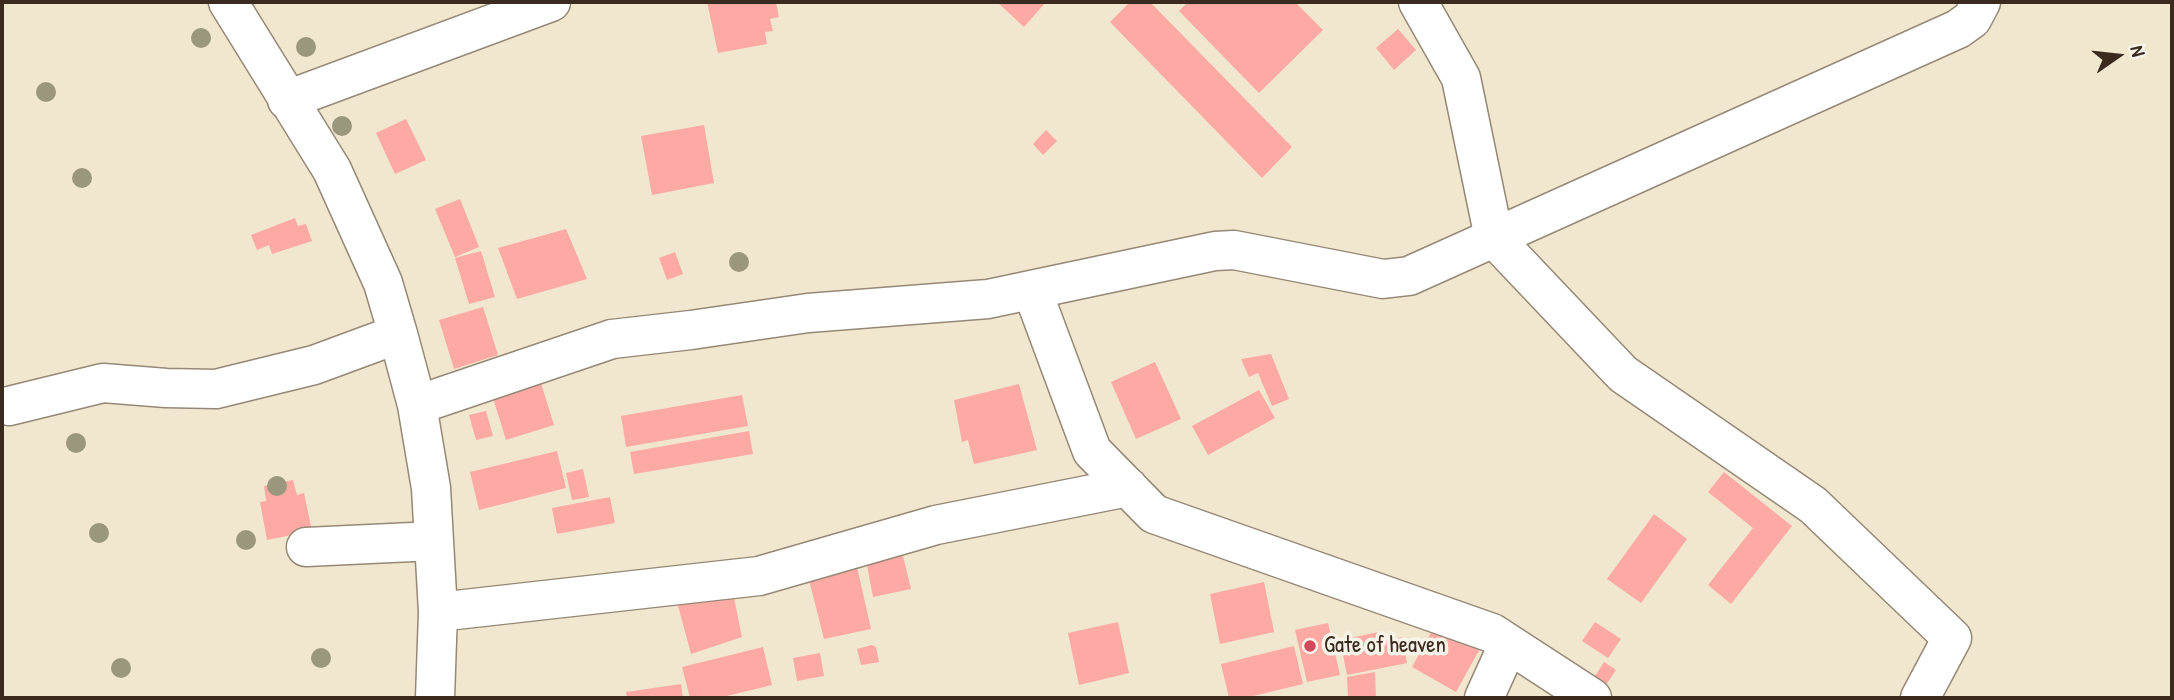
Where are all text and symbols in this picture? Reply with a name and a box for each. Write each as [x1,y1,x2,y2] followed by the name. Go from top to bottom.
[2083,21,2153,91] north arrow
[2125,43,2152,59] text: N
[1324,632,1446,660] place label: Gate of heaven
[1302,638,1318,654] marker: Gate of heaven

